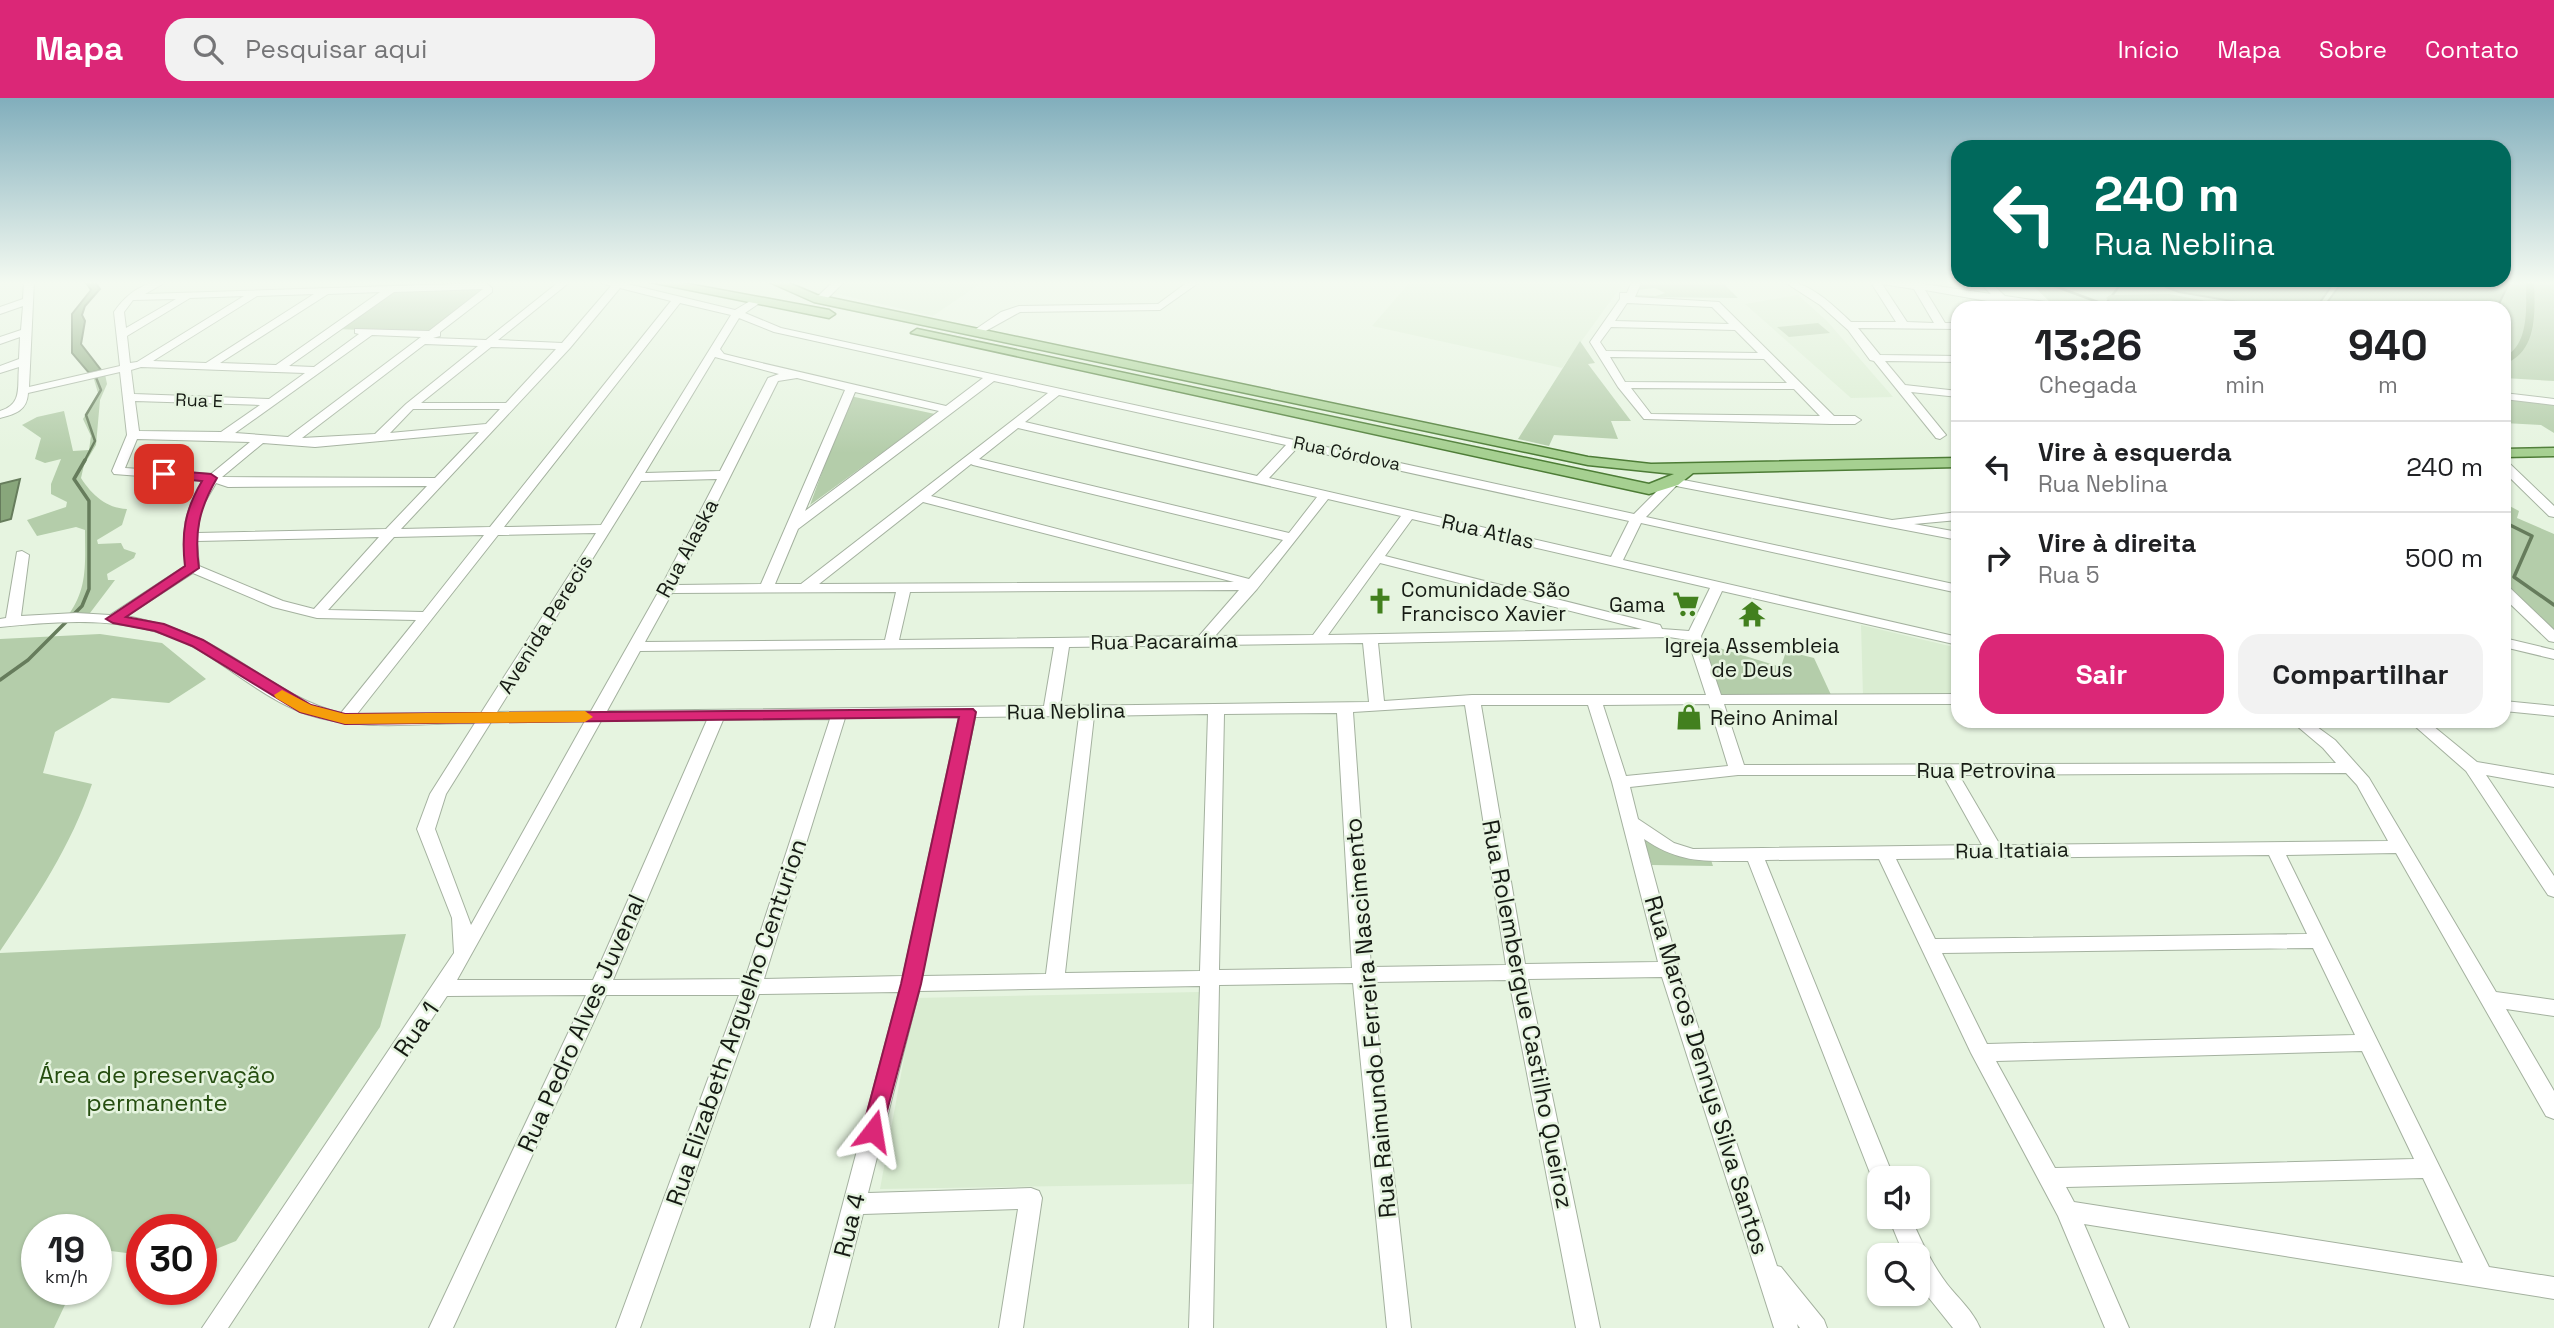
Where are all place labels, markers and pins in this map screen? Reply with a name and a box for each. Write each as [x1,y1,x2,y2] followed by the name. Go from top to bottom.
[134,444,194,504] pin
[1401,576,1571,627] place label: Comunidade São Francisco Xavier
[1365,586,1395,616] church icon: Comunidade São Francisco Xavier
[1671,589,1701,619] supermarket icon: Gama
[1609,591,1665,618] place label: Gama
[1737,599,1767,629] temple icon: Igreja Assembleia de Deus
[1664,632,1840,683] place label: Igreja Assembleia de Deus
[1674,702,1704,732] shop icon: Reino Animal
[1710,704,1838,731] place label: Reino Animal

